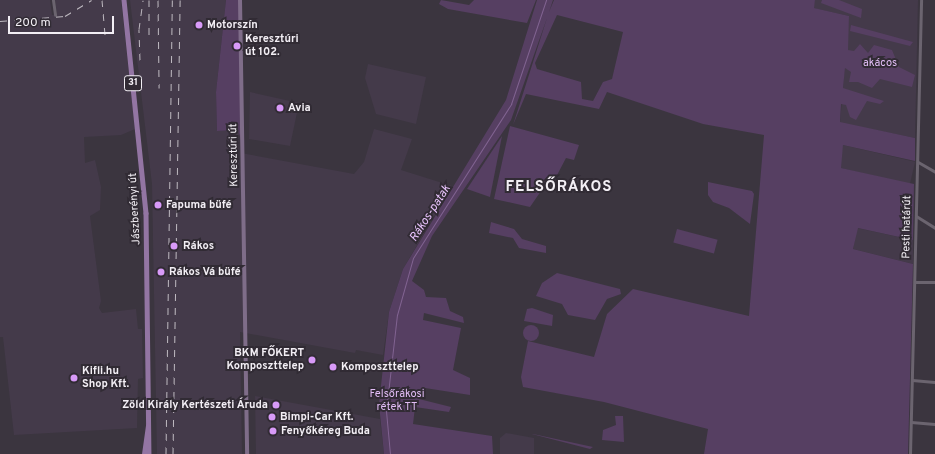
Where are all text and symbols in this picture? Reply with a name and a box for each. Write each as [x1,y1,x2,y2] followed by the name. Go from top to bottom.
[10,8,116,34] scale bar
[15,15,51,31] text: 200 m
[207,18,258,32] place label: Motorszín
[194,20,204,30] marker: Motorszín
[245,33,299,59] place label: Keresztúri út 102.
[232,41,242,51] marker: Keresztúri út 102.
[863,56,897,70] park label: akácos
[124,75,142,91] road number: 31
[288,101,311,115] place label: Avia
[275,103,285,113] marker: Avia
[227,123,241,187] street label: Keresztúri út
[127,172,143,246] street label: Jászberényi út
[505,179,613,197] district label: FELSŐRÁKOS
[407,183,455,245] water label: Rákos-patak
[900,195,914,259] street label: Pesti határút
[166,198,232,212] place label: Fapuma büfé
[153,200,163,210] marker: Fapuma büfé
[183,239,214,253] place label: Rákos
[168,240,180,252] marker: Rákos
[169,265,241,279] place label: Rákos Vá büfé
[156,267,166,277] marker: Rákos Vá büfé
[226,347,304,373] place label: BKM FŐKERT Komposzttelep
[307,355,317,365] marker: BKM FŐKERT Komposzttelep
[341,360,419,374] place label: Komposzttelep
[328,362,338,372] marker: Komposzttelep
[82,365,129,391] place label: Kifli.hu Shop Kft.
[69,373,79,383] marker: Kifli.hu Shop Kft.
[370,388,424,414] park label: Felsőrákosi rétek TT
[122,398,268,412] place label: Zöld Király Kertészeti Áruda
[271,400,281,410] marker: Zöld Király Kertészeti Áruda
[280,410,354,424] place label: Bimpi-Car Kft.
[267,412,277,422] marker: Bimpi-Car Kft.
[281,424,370,438] place label: Fenyőkéreg Buda
[268,426,278,436] marker: Fenyőkéreg Buda

